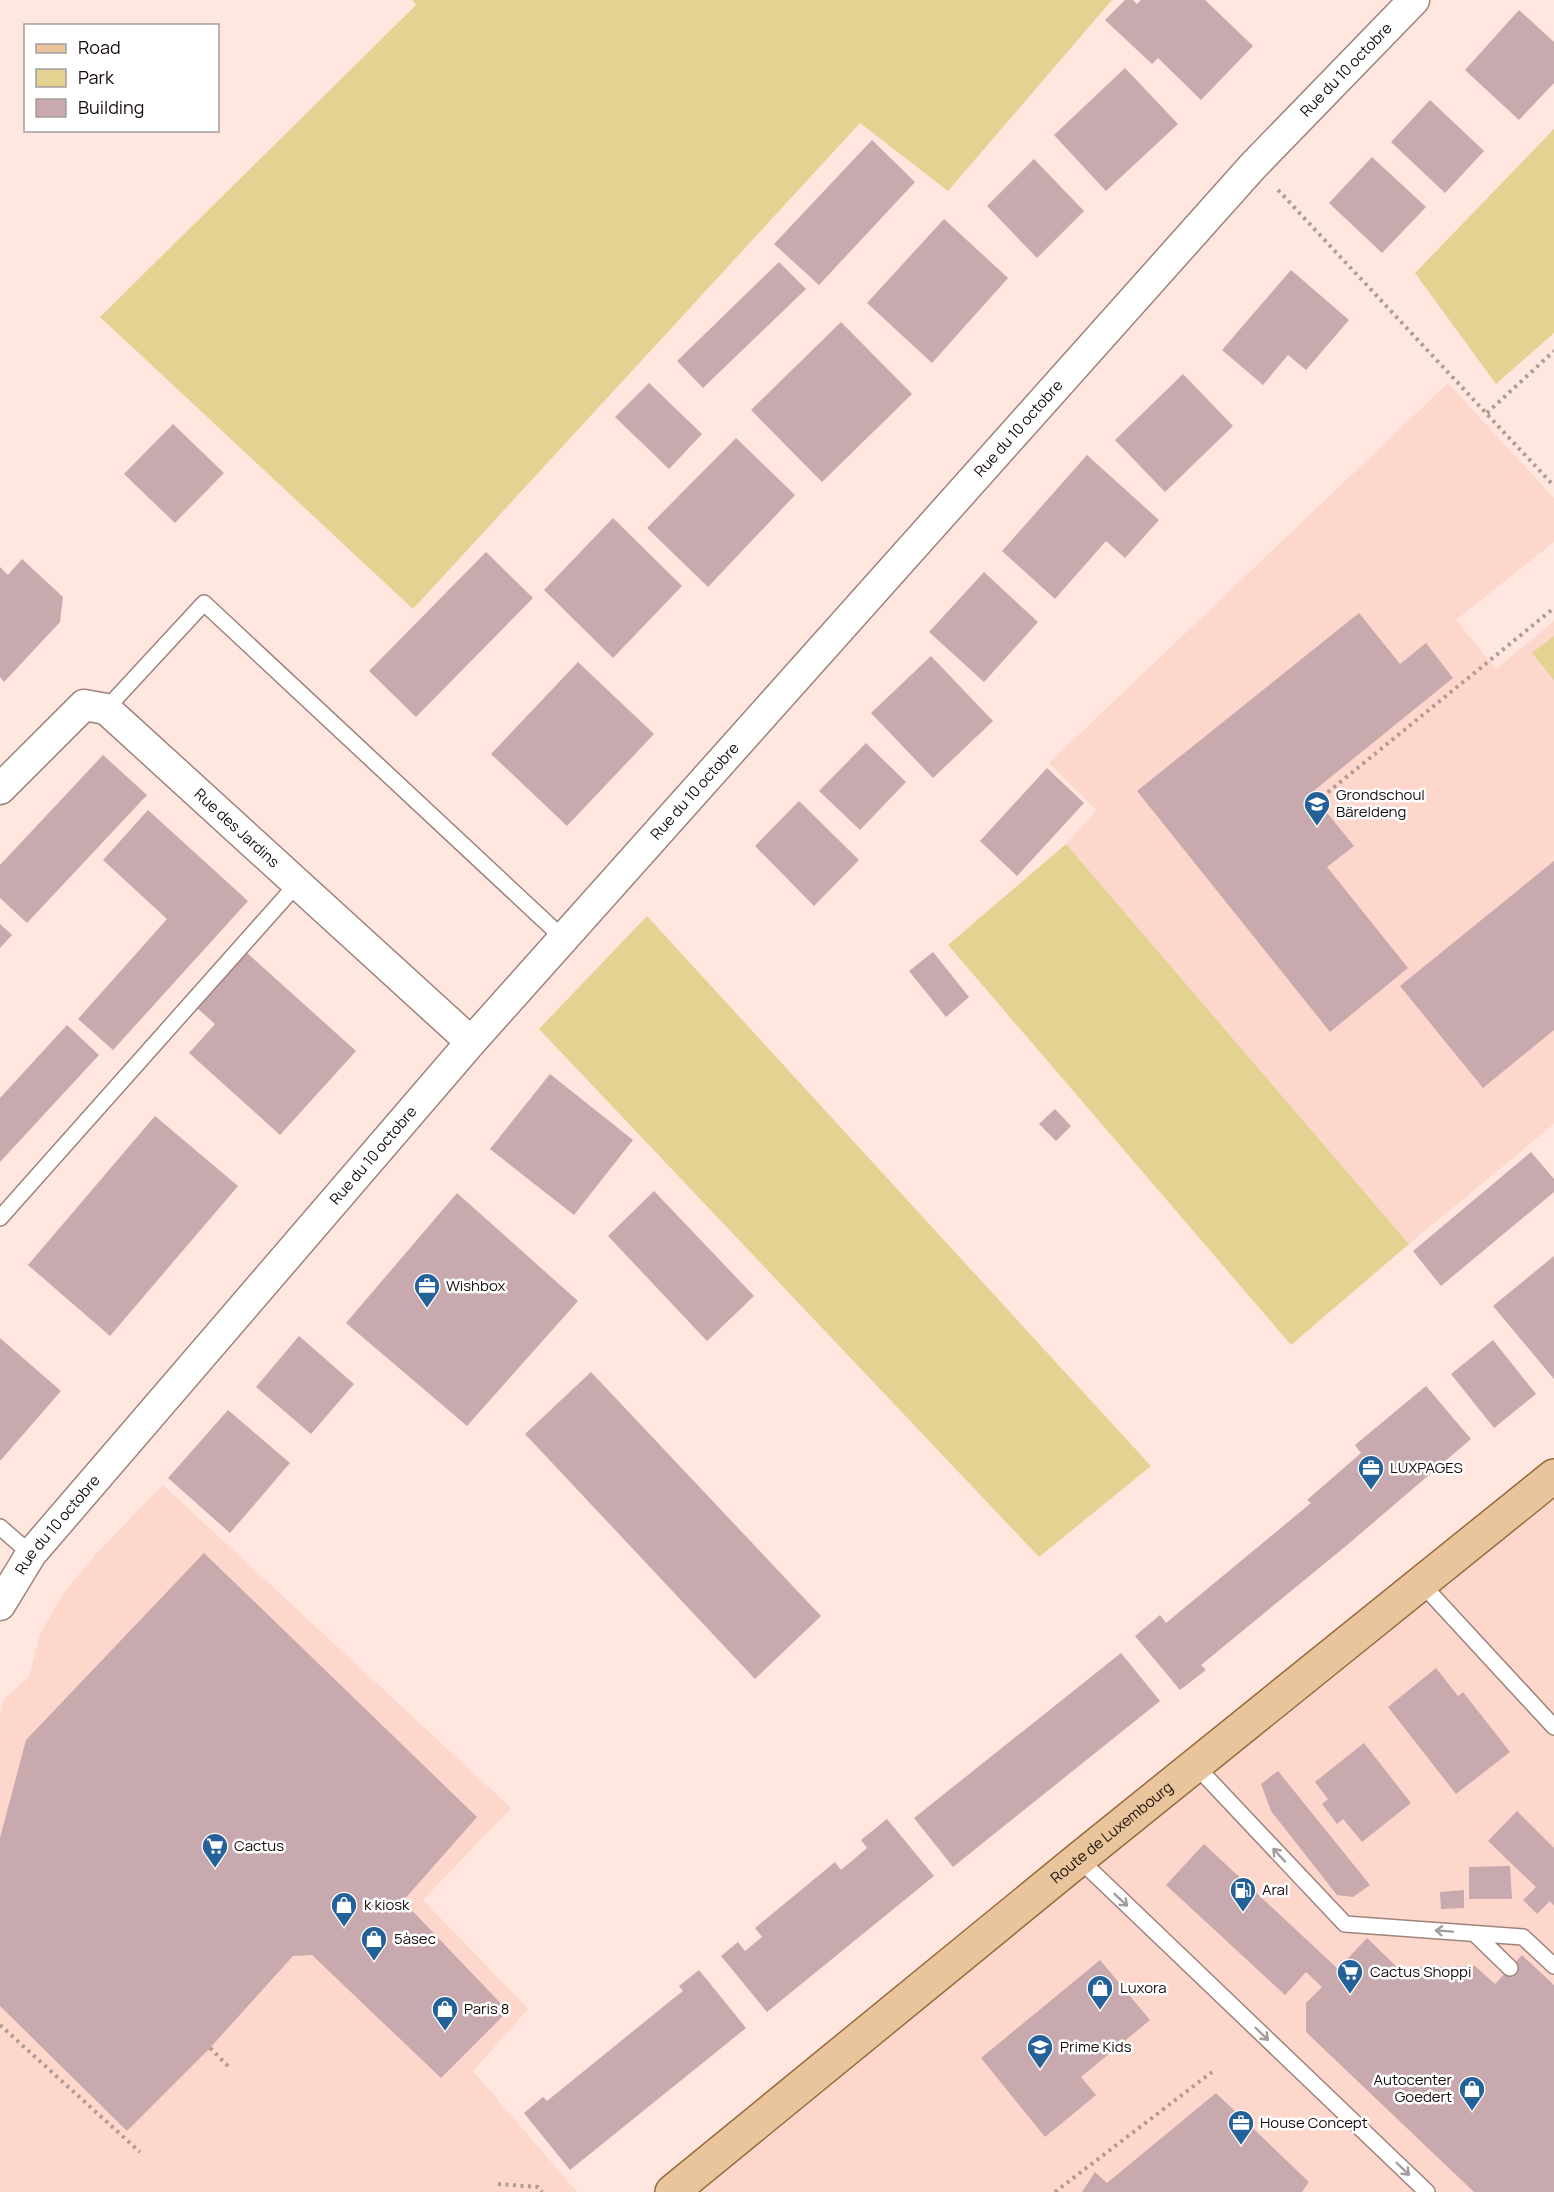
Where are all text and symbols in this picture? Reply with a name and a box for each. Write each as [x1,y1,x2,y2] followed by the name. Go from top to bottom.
[1295,18,1397,121] street label: Rue du 10 octobre
[24,24,219,132] legend
[78,35,121,59] text: Road
[78,65,115,89] text: Park
[78,95,144,119] text: Building
[969,375,1067,481] street label: Rue du 10 octobre
[646,738,744,844] street label: Rue du 10 octobre
[190,784,284,872] street label: Rue des Jardins
[1336,784,1425,822] place label: Grondschoul Bäreldeng
[1302,789,1332,827] school or university icon: Grondschoul Bäreldeng
[325,1101,421,1209] street label: Rue du 10 octobre
[412,1271,442,1309] office icon: Wishbox
[446,1275,506,1296] place label: Wishbox
[1356,1453,1386,1491] office icon: LUXPAGES
[1390,1457,1463,1478] place label: LUXPAGES
[10,1470,105,1578] street label: Rue du 10 octobre
[1046,1776,1177,1888] street label: Route de Luxembourg
[200,1831,230,1869] supermarket icon: Cactus
[234,1835,284,1856] place label: Cactus
[1272,1847,1286,1862] one-way arrow
[1228,1875,1258,1913] fuel station icon: Aral
[1262,1879,1288,1900] place label: Aral
[329,1890,359,1928] shop icon: k kiosk
[1114,1893,1129,1907] one-way arrow
[364,1894,410,1915] place label: k kiosk
[359,1924,389,1962] shop icon: 5àsec
[1435,1926,1454,1937] one-way arrow
[394,1928,436,1949] place label: 5àsec
[1335,1957,1365,1995] supermarket icon: Cactus Shoppi
[1370,1961,1471,1982] place label: Cactus Shoppi
[1085,1973,1115,2011] shop icon: Luxora
[1120,1977,1167,1998] place label: Luxora
[430,1994,460,2032] shop icon: Paris 8
[464,1998,510,2019] place label: Paris 8
[1255,2027,1270,2042] one-way arrow
[1025,2032,1055,2070] school or university icon: Prime Kids
[1060,2036,1132,2057] place label: Prime Kids
[1374,2069,1453,2107] place label: Autocenter Goedert
[1457,2074,1487,2112] shop icon: Autocenter Goedert
[1226,2108,1256,2146] office icon: House Concept
[1260,2112,1368,2133] place label: House Concept
[1396,2162,1411,2176] one-way arrow

